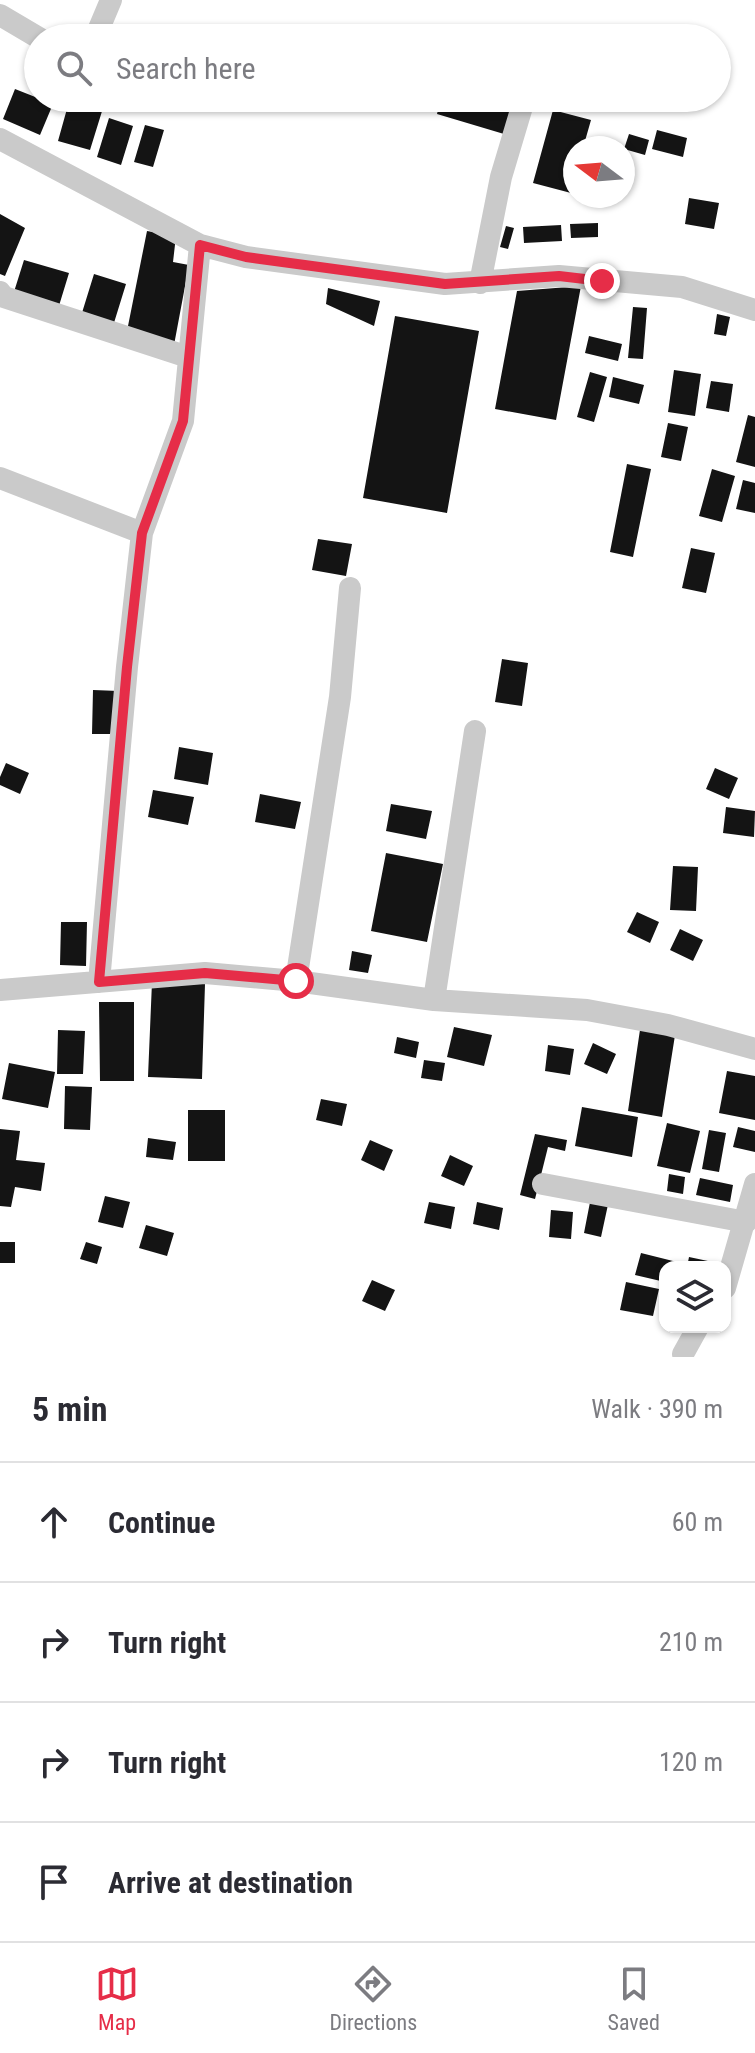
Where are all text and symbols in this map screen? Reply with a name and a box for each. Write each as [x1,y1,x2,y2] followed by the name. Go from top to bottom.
[24,24,731,112] search box
[52,46,96,90] icon: search
[116,51,256,86] text: Search here
[563,136,635,208] north arrow
[584,263,620,299] route end
[278,963,314,999] route start
[659,1261,731,1333] map controls
[659,1261,731,1333] button: layers
[32,1389,108,1429] text: 5 min
[591,1394,723,1424] text: Walk · 390 m
[32,1500,76,1544] icon: ahead
[108,1505,215,1540] text: Continue
[672,1507,723,1537] text: 60 m
[32,1620,76,1664] icon: right
[108,1625,226,1660] text: Turn right
[659,1627,723,1657] text: 210 m
[32,1740,76,1784] icon: right
[108,1745,226,1780] text: Turn right
[659,1747,723,1777] text: 120 m
[32,1860,76,1904] icon: arrive
[108,1865,353,1900] text: Arrive at destination
[95,1962,139,2035] tab: Map
[329,1962,417,2035] tab: Directions
[608,1962,660,2035] tab: Saved

